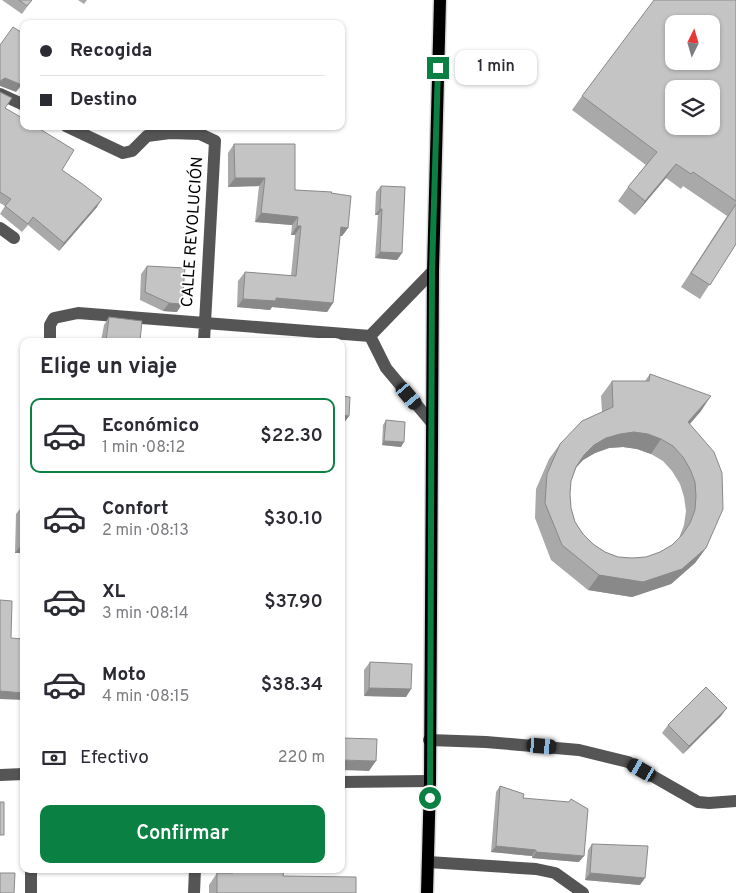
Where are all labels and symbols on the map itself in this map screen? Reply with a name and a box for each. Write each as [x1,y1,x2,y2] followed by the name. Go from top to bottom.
[665,15,720,70] north arrow
[456,50,538,86] callout: 1 min
[427,57,449,79] route end
[176,156,208,308] street label: CALLE REVOLUCIÓN
[393,380,424,412] car
[526,737,557,755] car
[625,756,658,784] car
[419,787,441,809] route start

